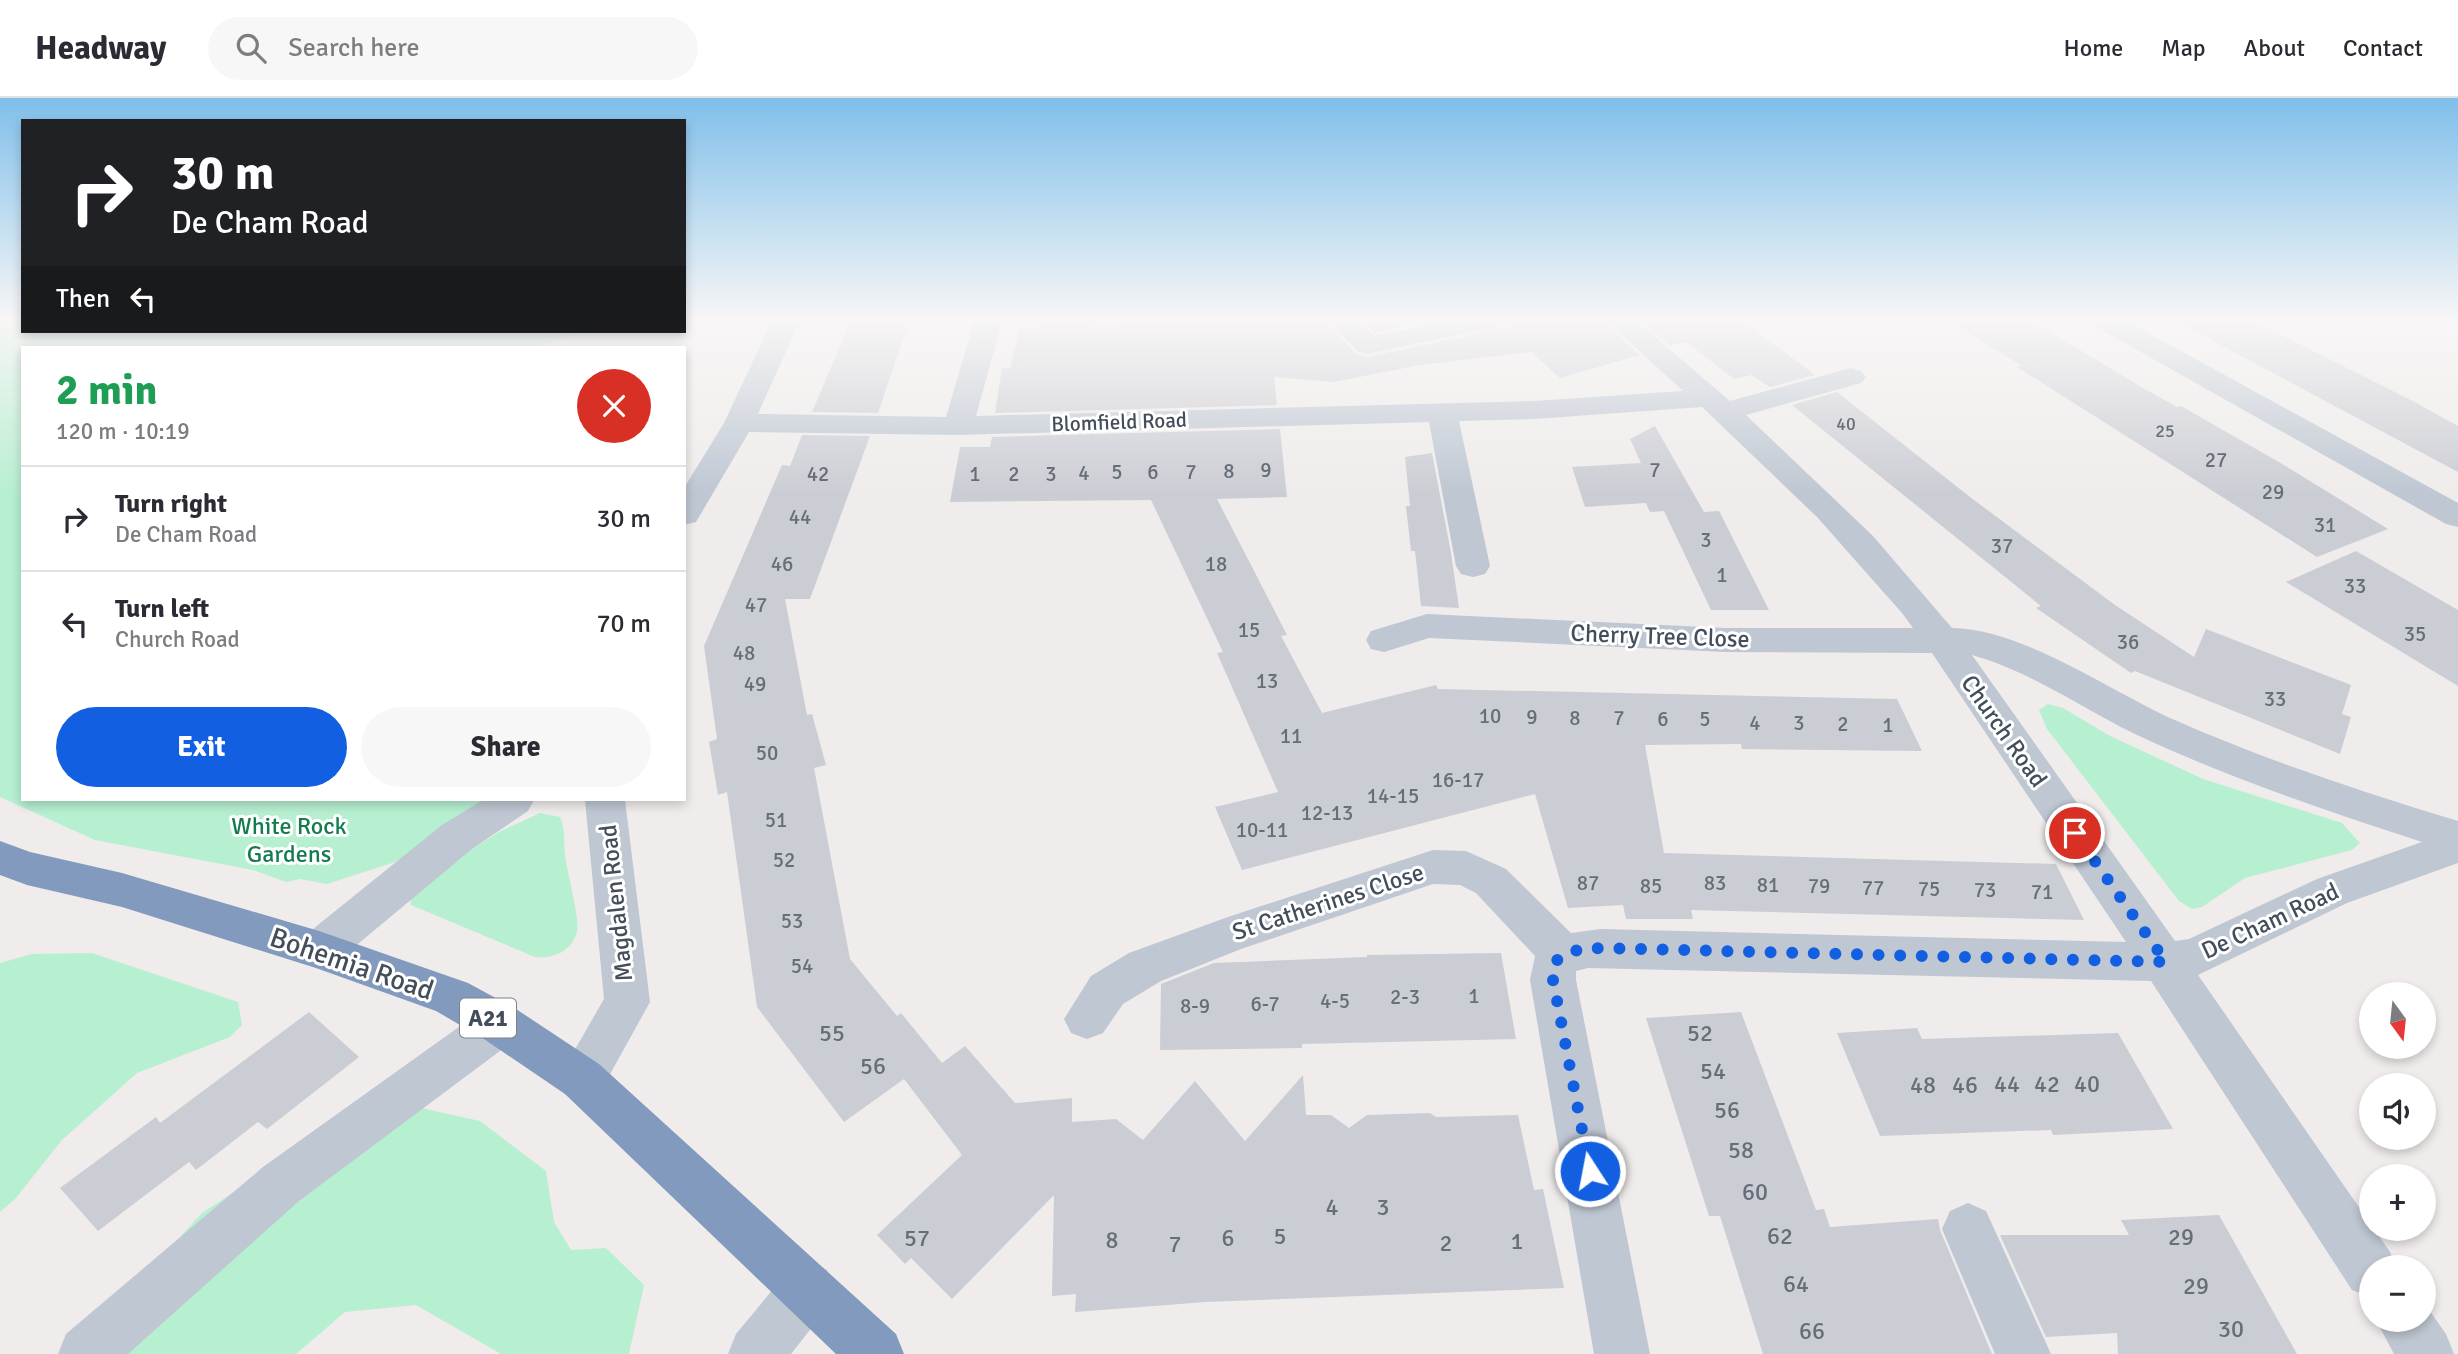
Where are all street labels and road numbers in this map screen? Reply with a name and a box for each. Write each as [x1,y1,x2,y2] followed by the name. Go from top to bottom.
[1051,407,1187,437] street label: Blomfield Road
[1570,618,1750,654] street label: Cherry Tree Close
[1954,669,2054,793] street label: Church Road
[593,823,639,983] street label: Magdalen Road
[1228,857,1428,947] street label: St Catherines Close
[2196,876,2344,966] street label: De Cham Road
[265,920,438,1008] street label: Bohemia Road
[460,998,516,1037] road number: A21

